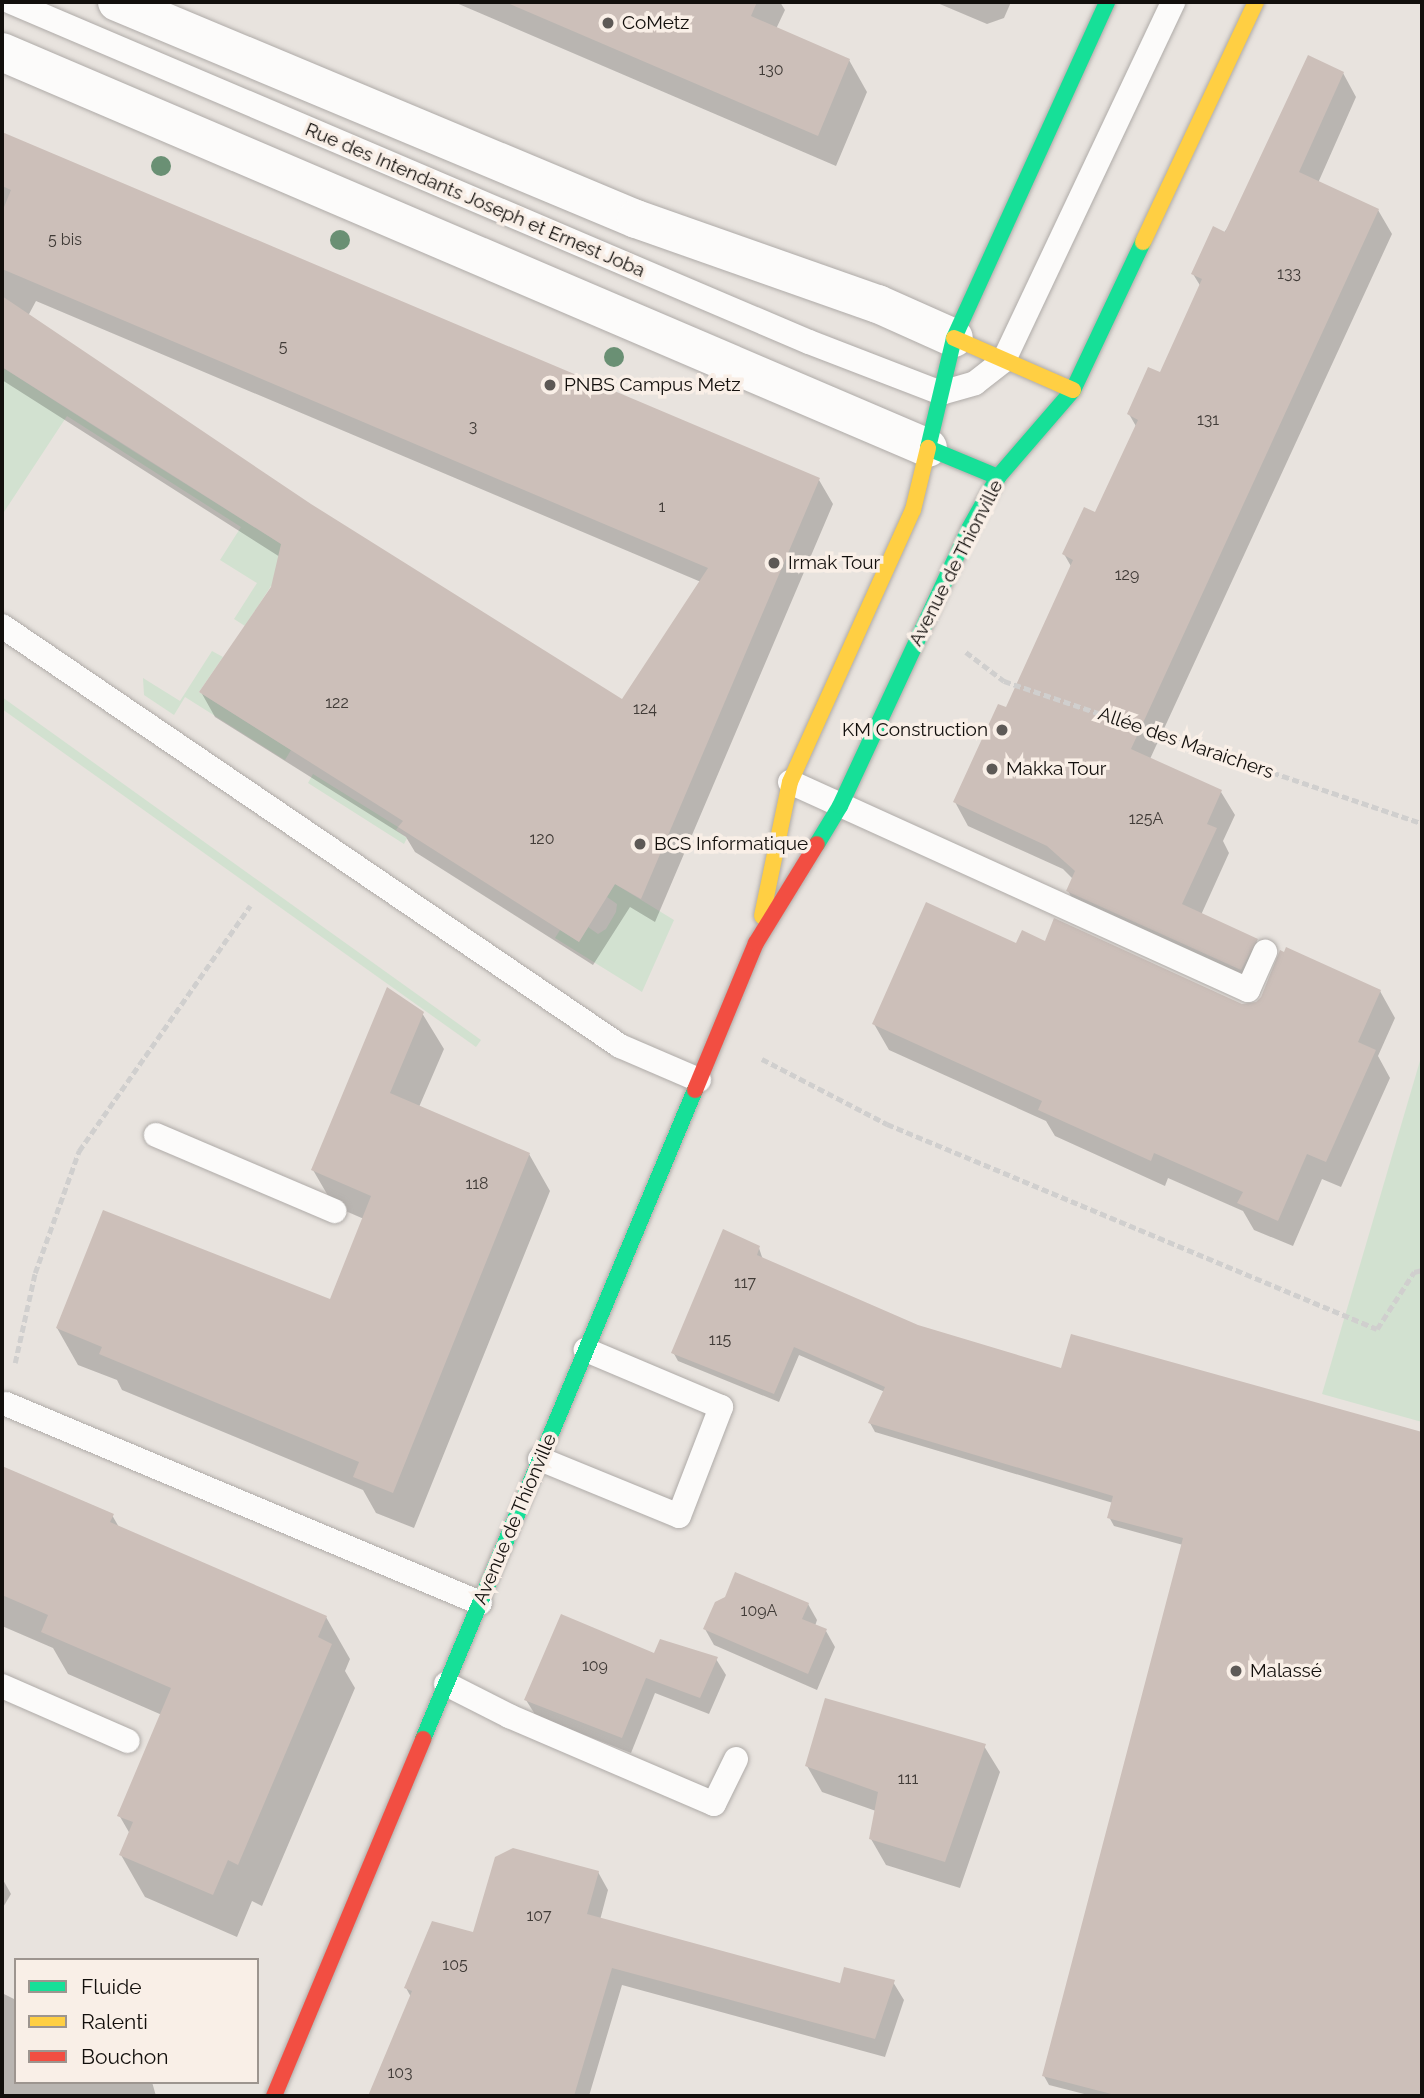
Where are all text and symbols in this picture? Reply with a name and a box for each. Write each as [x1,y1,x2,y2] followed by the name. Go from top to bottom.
[622,12,689,34] place label: CoMetz
[600,15,616,31] marker: CoMetz
[758,60,784,80] house number: 130
[301,118,649,282] street label: Rue des Intendants Joseph et Ernest Joba
[48,230,82,250] house number: 5 bis
[1277,264,1301,284] house number: 133
[279,337,287,357] house number: 5
[564,374,741,396] place label: PNBS Campus Metz
[542,377,558,393] marker: PNBS Campus Metz
[1197,410,1219,430] house number: 131
[469,417,477,437] house number: 3
[904,476,1008,650] street label: Avenue de Thionville
[659,497,665,517] house number: 1
[788,552,881,574] place label: Irmak Tour
[766,555,782,571] marker: Irmak Tour
[1115,565,1139,585] house number: 129
[325,693,349,713] house number: 122
[633,699,657,719] house number: 124
[1095,702,1277,784] street label: Allée des Maraichers
[842,719,988,741] place label: KM Construction
[994,722,1010,738] marker: KM Construction
[1006,758,1107,780] place label: Makka Tour
[984,761,1000,777] marker: Makka Tour
[1129,809,1163,829] house number: 125A
[530,829,554,849] house number: 120
[654,833,808,855] place label: BCS Informatique
[632,836,648,852] marker: BCS Informatique
[465,1174,489,1194] house number: 118
[734,1273,756,1293] house number: 117
[709,1330,731,1350] house number: 115
[469,1430,561,1608] street label: Avenue de Thionville
[741,1601,777,1621] house number: 109A
[582,1656,608,1676] house number: 109
[1250,1660,1322,1682] place label: Malassé
[1228,1663,1244,1679] marker: Malassé
[898,1769,918,1789] house number: 111
[526,1906,552,1926] house number: 107
[442,1955,468,1975] house number: 105
[14,1958,259,2084] legend
[81,1974,142,1999] text: Fluide
[81,2009,148,2034] text: Ralenti
[81,2044,168,2069] text: Bouchon
[387,2063,413,2083] house number: 103

